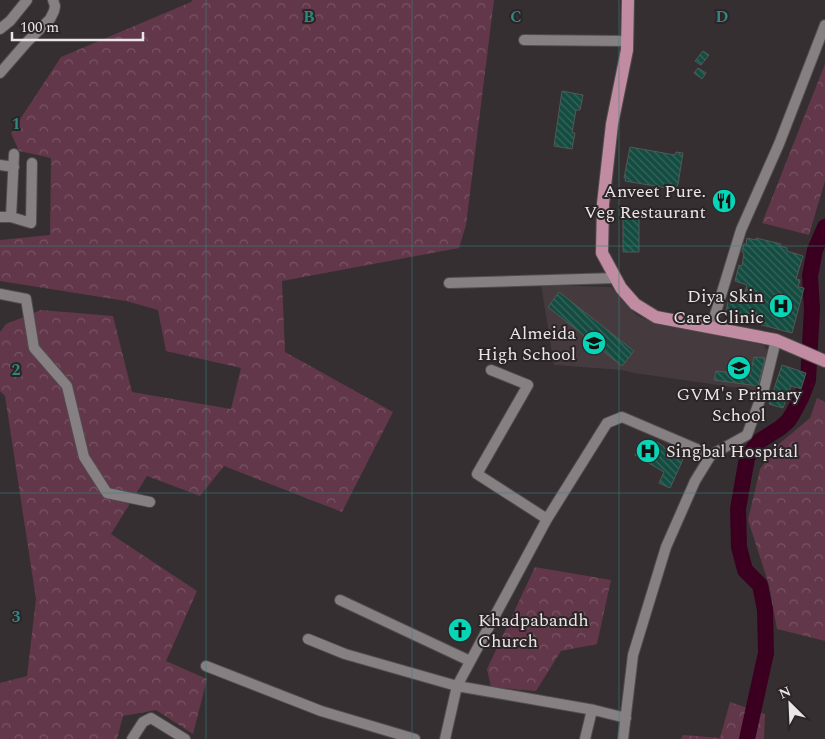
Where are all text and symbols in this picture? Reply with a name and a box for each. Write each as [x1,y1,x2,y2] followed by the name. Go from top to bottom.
[303,5,315,29] text: B
[510,5,522,29] text: C
[716,5,729,29] text: D
[12,10,144,42] scale bar
[20,16,59,39] text: 100 m
[12,112,20,136] text: 1
[584,178,706,226] place label: Anveet Pure. Veg Restaurant
[711,188,737,214] restaurant icon: Anveet Pure. Veg Restaurant
[673,283,764,331] place label: Diya Skin Care Clinic
[768,293,794,319] hospital icon: Diya Skin Care Clinic
[477,320,576,368] place label: Almeida High School
[581,330,607,356] school or university icon: Almeida High School
[726,355,752,381] school or university icon: GVM's Primary School
[12,358,21,382] text: 2
[677,381,803,429] place label: GVM's Primary School
[635,438,661,464] hospital icon: Singbal Hospital
[666,438,798,465] place label: Singbal Hospital
[12,605,21,629] text: 3
[478,607,589,655] place label: Khadpabandh Church
[447,617,473,643] church icon: Khadpabandh Church
[765,679,815,729] north arrow
[775,681,794,704] text: N

